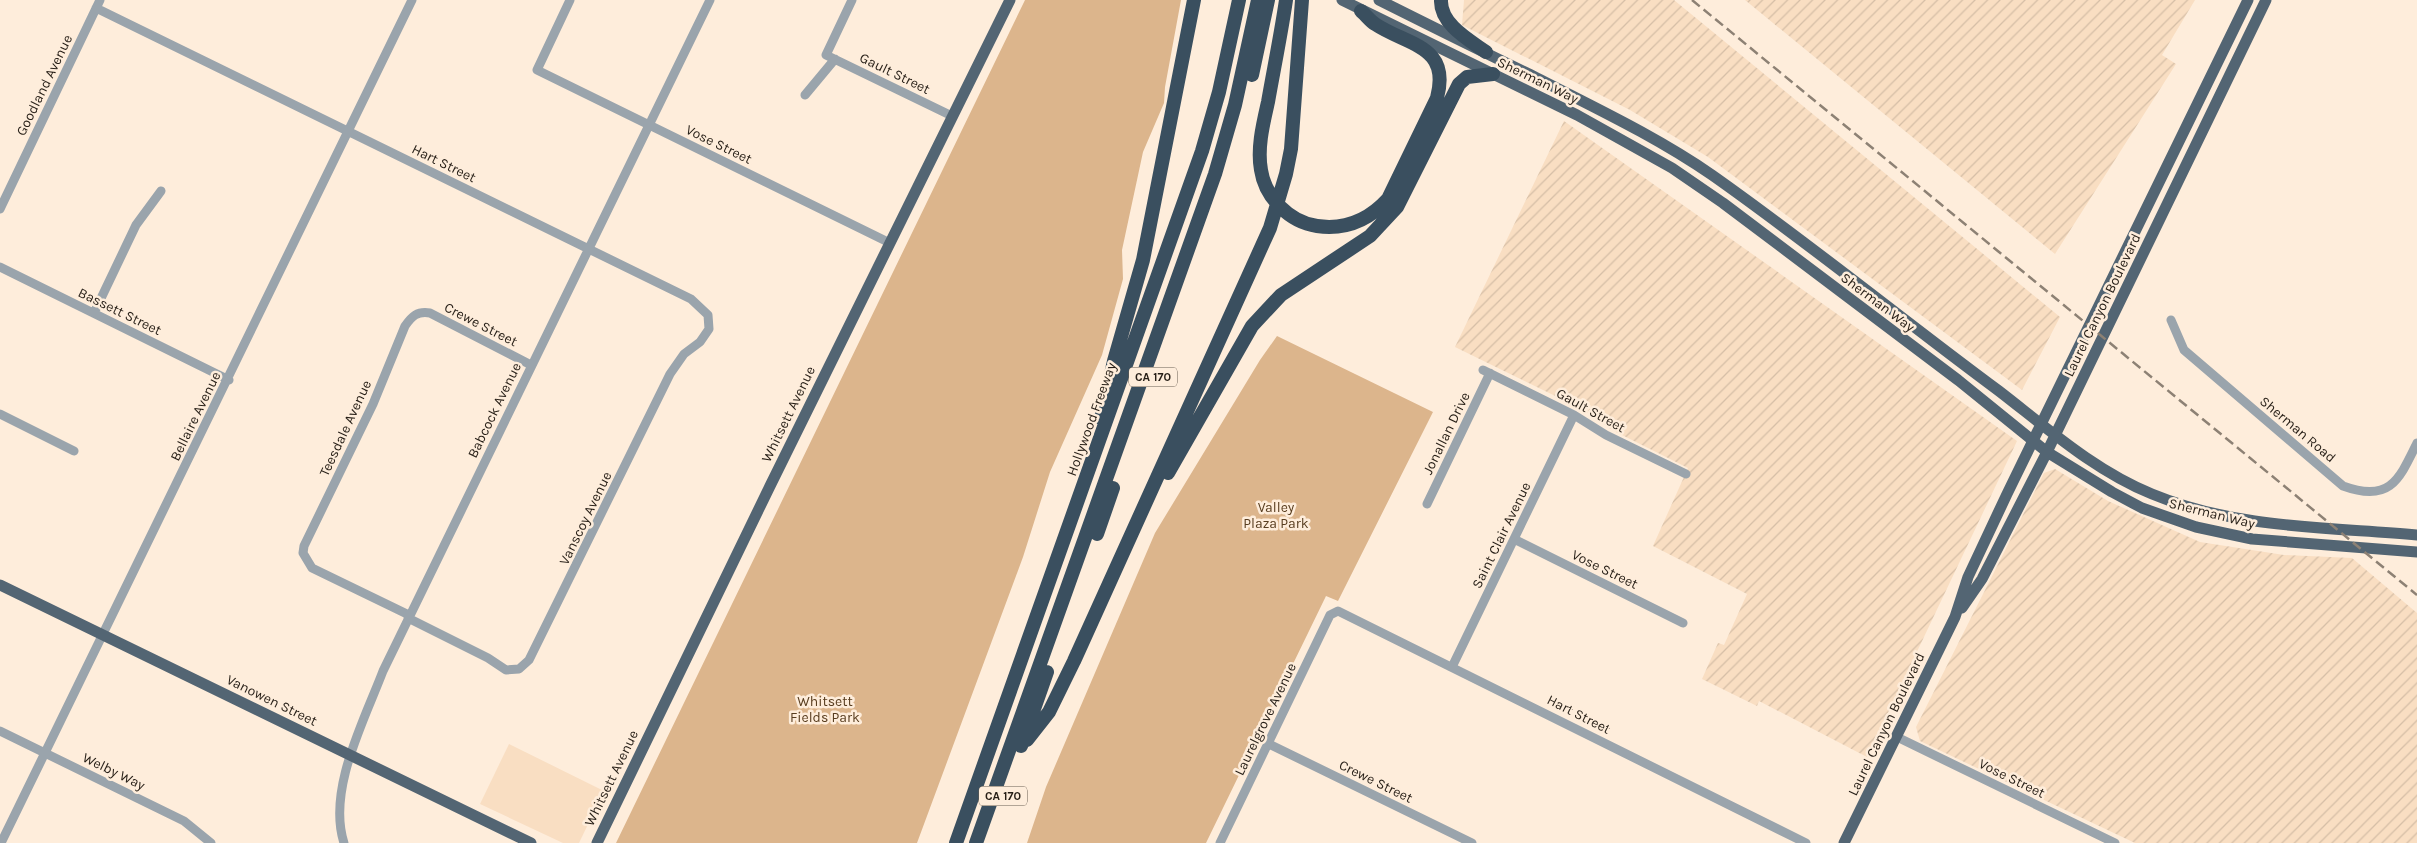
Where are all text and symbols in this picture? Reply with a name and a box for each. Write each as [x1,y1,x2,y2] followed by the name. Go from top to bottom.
[13,32,76,139] street label: Goodland Avenue
[857,49,933,98] street label: Gault Street
[1494,54,1581,108] street label: Sherman Way
[683,121,755,168] street label: Vose Street
[409,141,479,186] street label: Hart Street
[2060,231,2144,379] street label: Laurel Canyon Boulevard
[1837,269,1918,336] street label: Sherman Way
[75,284,164,339] street label: Bassett Street
[441,299,520,350] street label: Crewe Street
[464,360,525,461] street label: Babcock Avenue
[1063,360,1120,478] street label: Hollywood Freeway
[758,363,819,465] street label: Whitsett Avenue
[1129,368,1177,387] road number: CA 170
[166,369,224,464] street label: Bellaire Avenue
[316,377,375,479] street label: Teesdale Avenue
[1553,385,1628,436] street label: Gault Street
[1419,389,1474,477] street label: Jonallan Drive
[2256,393,2339,466] street label: Sherman Road
[556,469,615,568] street label: Vanscoy Avenue
[1468,479,1535,591] street label: Saint Clair Avenue
[2167,495,2257,532] street label: Sherman Way
[1243,499,1309,532] park label: Valley Plaza Park
[1569,546,1641,593] street label: Vose Street
[1844,650,1928,798] street label: Laurel Canyon Boulevard
[1231,660,1300,778] street label: Laurelgrove Avenue
[224,671,320,730] street label: Vanowen Street
[1544,691,1613,738] street label: Hart Street
[790,693,860,726] park label: Whitsett Fields Park
[581,727,642,829] street label: Whitsett Avenue
[80,749,148,794] street label: Welby Way
[1976,755,2048,802] street label: Vose Street
[1336,756,1415,807] street label: Crewe Street
[979,786,1027,806] road number: CA 170

